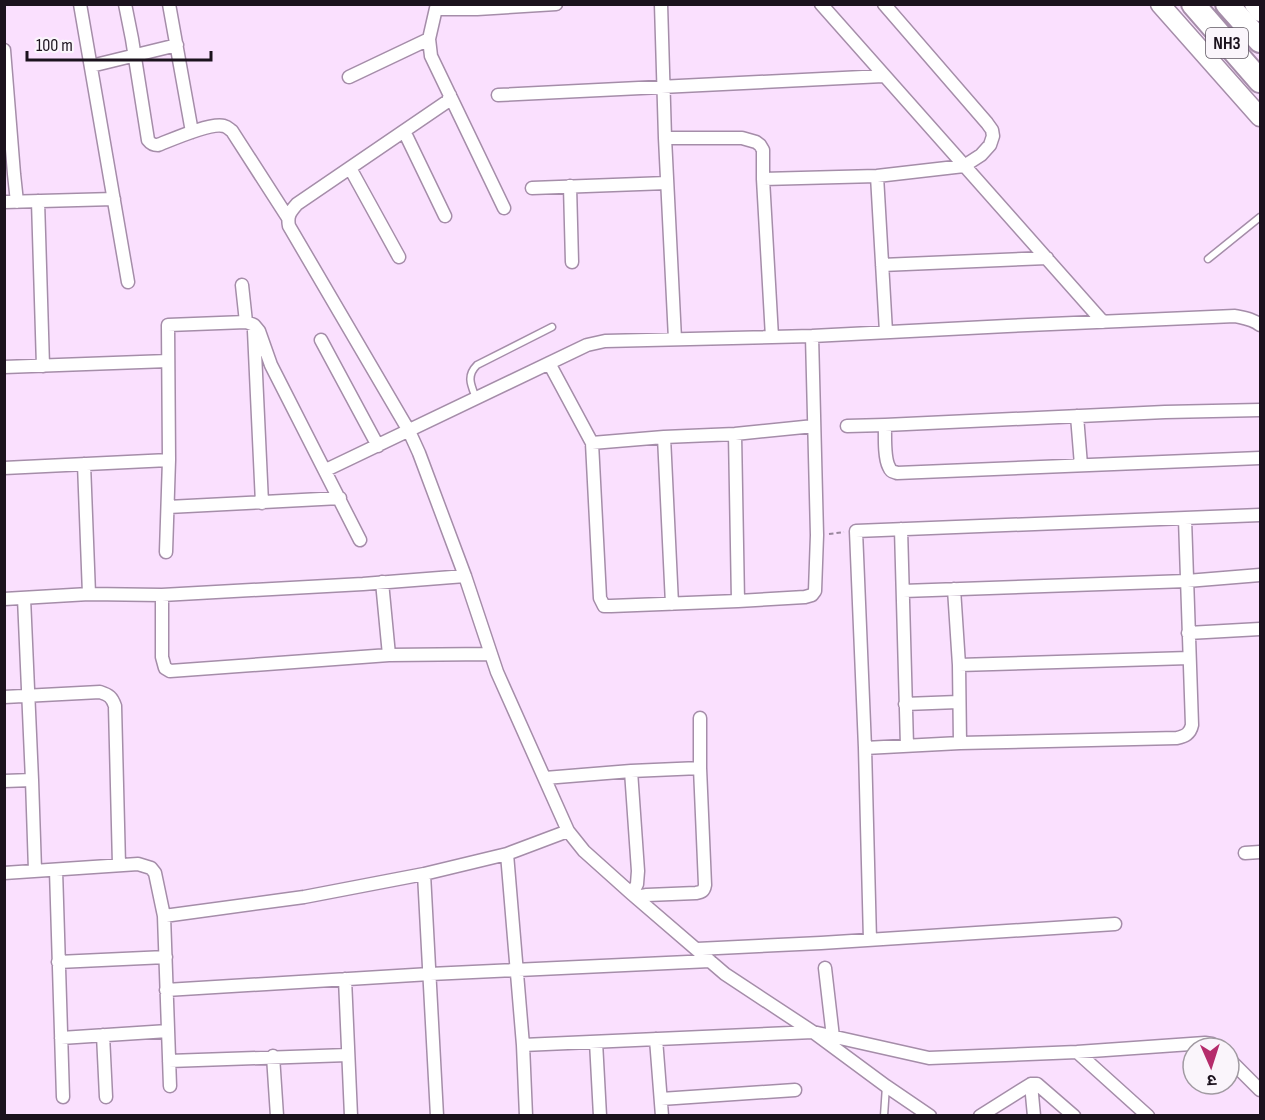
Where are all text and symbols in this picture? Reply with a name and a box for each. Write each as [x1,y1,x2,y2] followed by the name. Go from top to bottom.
[27,24,212,62] scale bar
[1206,28,1248,58] road number: NH3
[36,35,73,56] text: 100 m
[1181,1036,1241,1096] north arrow
[1206,1070,1217,1089] text: उ

